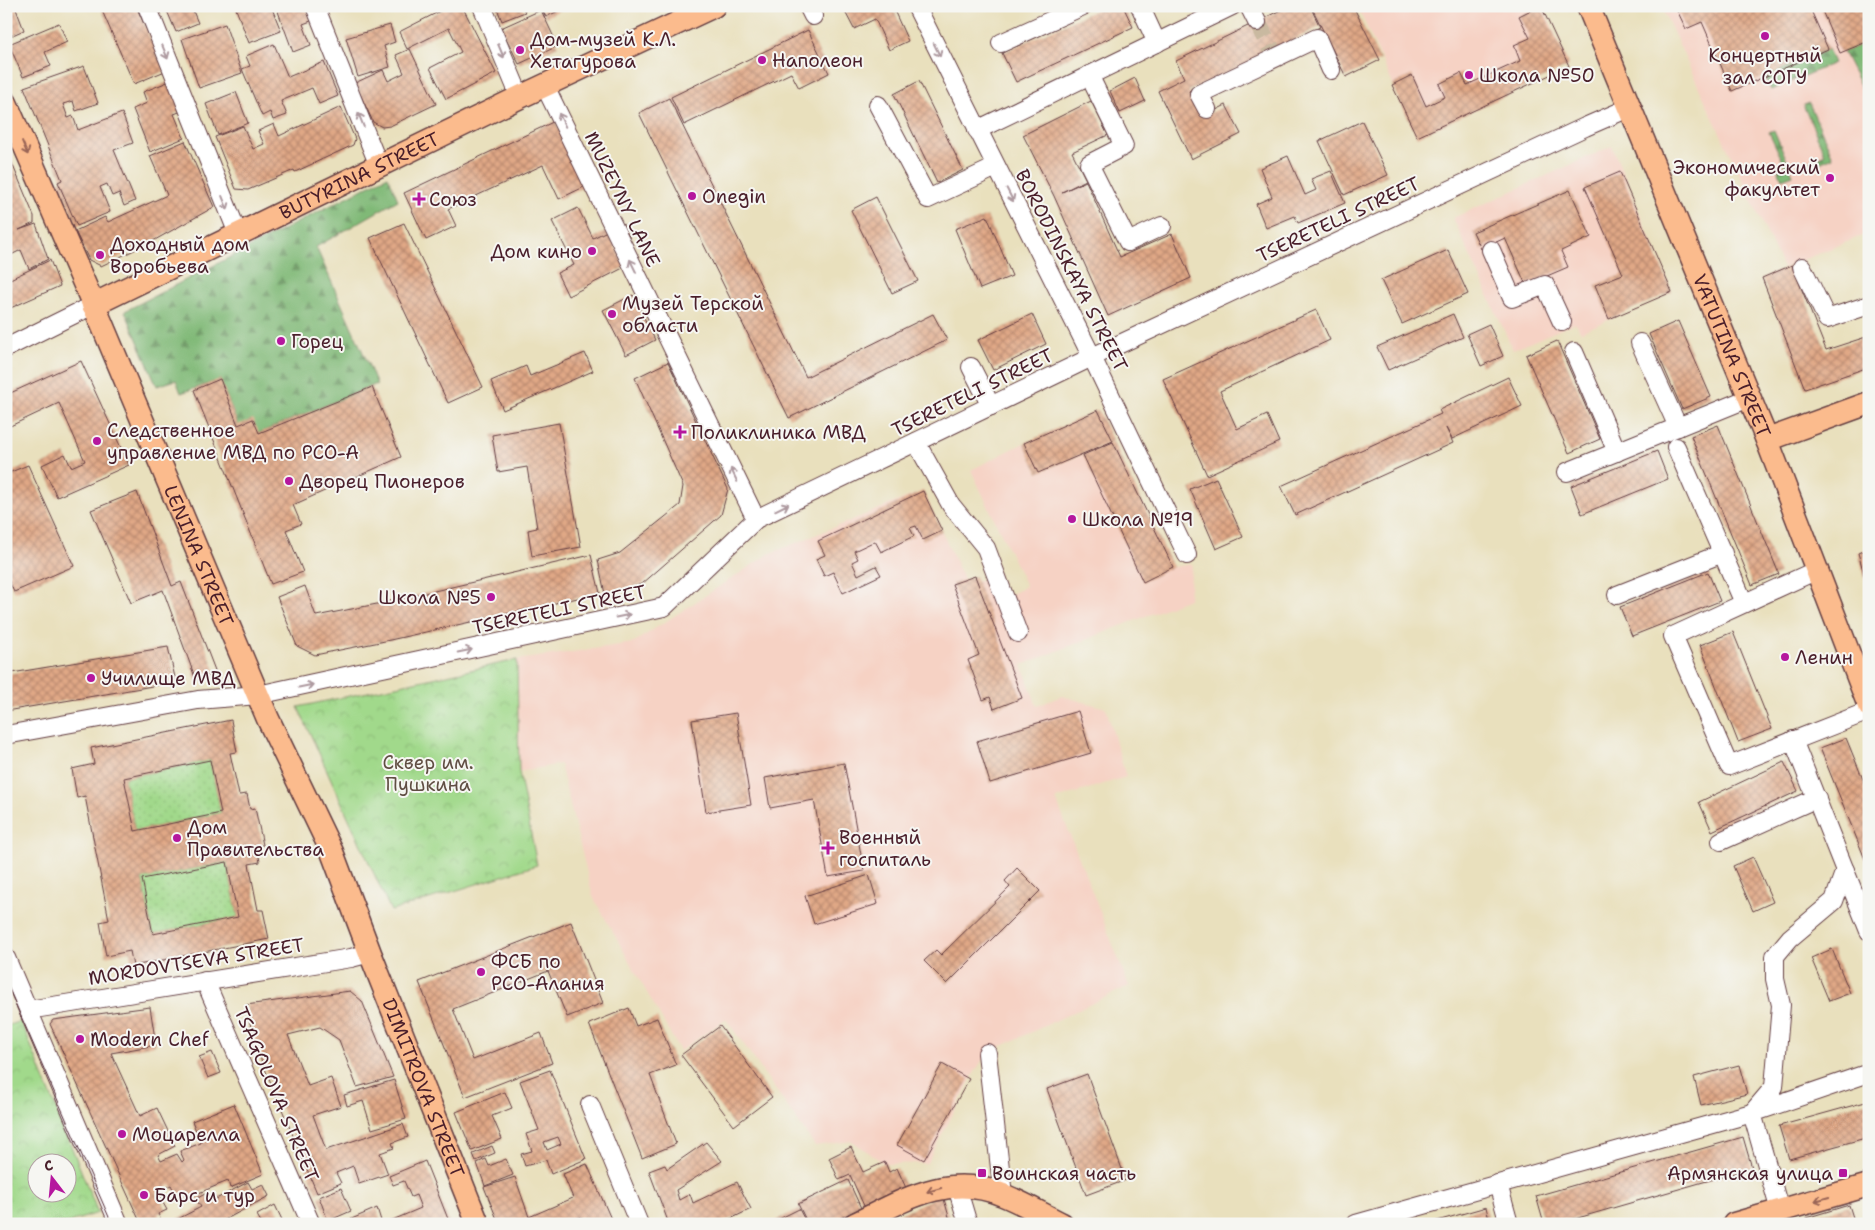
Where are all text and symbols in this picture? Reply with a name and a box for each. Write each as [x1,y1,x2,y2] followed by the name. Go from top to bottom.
[530,27,676,74] place label: Дом-музей К.Л. Хетагурова
[1759,30,1771,42] marker: Концертный зал СОГУ
[933,42,942,57] one-way arrow
[161,43,170,59] one-way arrow
[497,43,506,58] one-way arrow
[1708,43,1822,90] place label: Концертный зал СОГУ
[514,44,526,56] marker: Дом-музей К.Л. Хетагурова
[772,48,863,73] place label: Наполеон
[756,54,768,66] marker: Наполеон
[1479,63,1595,88] place label: Школа №50
[1463,69,1475,81] marker: Школа №50
[355,113,364,128] one-way arrow
[556,113,566,128] one-way arrow
[275,126,444,225] street label: BUTYRINA STREET
[579,127,666,271] street label: MUZEYNY LANE
[21,140,31,155] one-way arrow
[1673,155,1820,202] place label: Экономический факультет
[1010,165,1134,376] street label: BORODINSKAYA STREET
[1253,171,1424,268] street label: TSERETELI STREET
[1824,172,1836,184] marker: Экономический факультет
[702,184,766,209] place label: Onegin
[429,187,477,212] place label: Союз
[1006,187,1015,202] one-way arrow
[686,190,698,202] marker: Onegin
[413,193,425,205] marker: Союз
[221,194,230,210] one-way arrow
[110,232,250,279] place label: Доходный дом Воробьева
[490,239,582,264] place label: Дом кино
[586,245,598,257] marker: Дом кино
[94,249,106,261] marker: Доходный дом Воробьева
[627,259,637,274] one-way arrow
[1687,270,1777,441] street label: VATUTINA STREET
[622,291,764,338] place label: Музей Терской области
[606,308,618,320] marker: Музей Терской области
[291,329,343,354] place label: Горец
[275,335,287,347] marker: Горец
[887,342,1057,442] street label: TSERETELI STREET
[107,418,359,465] place label: Следственное управление МВД по РСО-А
[691,420,867,445] place label: Поликлиника МВД
[673,425,687,439] marker: Поликлиника МВД
[91,435,103,447] marker: Следственное управление МВД по РСО-А
[729,468,739,483] one-way arrow
[299,469,465,494] place label: Дворец Пионеров
[283,475,295,487] marker: Дворец Пионеров
[158,482,240,630] street label: LENINA STREET
[774,502,789,511] one-way arrow
[1082,507,1194,532] place label: Школа №19
[1066,513,1078,525] marker: Школа №19
[470,579,648,640] street label: TSERETELI STREET
[378,585,481,610] place label: Школа №5
[485,591,497,603] marker: Школа №5
[615,611,631,620] one-way arrow
[1795,645,1853,670] place label: Ленин
[456,646,472,655] one-way arrow
[1779,651,1791,663] marker: Ленин
[101,666,236,691] place label: Училище МВД
[85,672,97,684] marker: Училище МВД
[298,681,314,690] one-way arrow
[382,750,474,797] park label: Сквер им. Пушкина
[187,815,324,862] place label: Дом Правительства
[839,825,931,872] place label: Военный госпиталь
[171,832,183,844] marker: Дом Правительства
[821,841,835,855] marker: Военный госпиталь
[86,932,306,991] street label: MORDOVTSEVA STREET
[491,949,605,996] place label: ФСБ по РСО-Алания
[475,966,487,978] marker: ФСБ по РСО-Алания
[376,995,470,1181] street label: DIMITROVA STREET
[228,1003,325,1186] street label: TSAGOLOVA STREET
[90,1027,210,1052] place label: Modern Chef
[74,1033,86,1045] marker: Modern Chef
[132,1122,240,1147] place label: Моцарелла
[116,1128,128,1140] marker: Моцарелла
[28,1152,78,1202] north arrow
[42,1156,55,1175] text: С
[992,1161,1136,1186] place label: Воинская часть
[1667,1161,1833,1186] place label: Армянская улица
[976,1167,988,1179] marker: Воинская часть
[1837,1167,1849,1179] marker: Армянская улица
[154,1183,255,1208] place label: Барс и тур
[926,1185,942,1195] one-way arrow
[138,1189,150,1201] marker: Барс и тур
[1814,1194,1830,1204] one-way arrow

